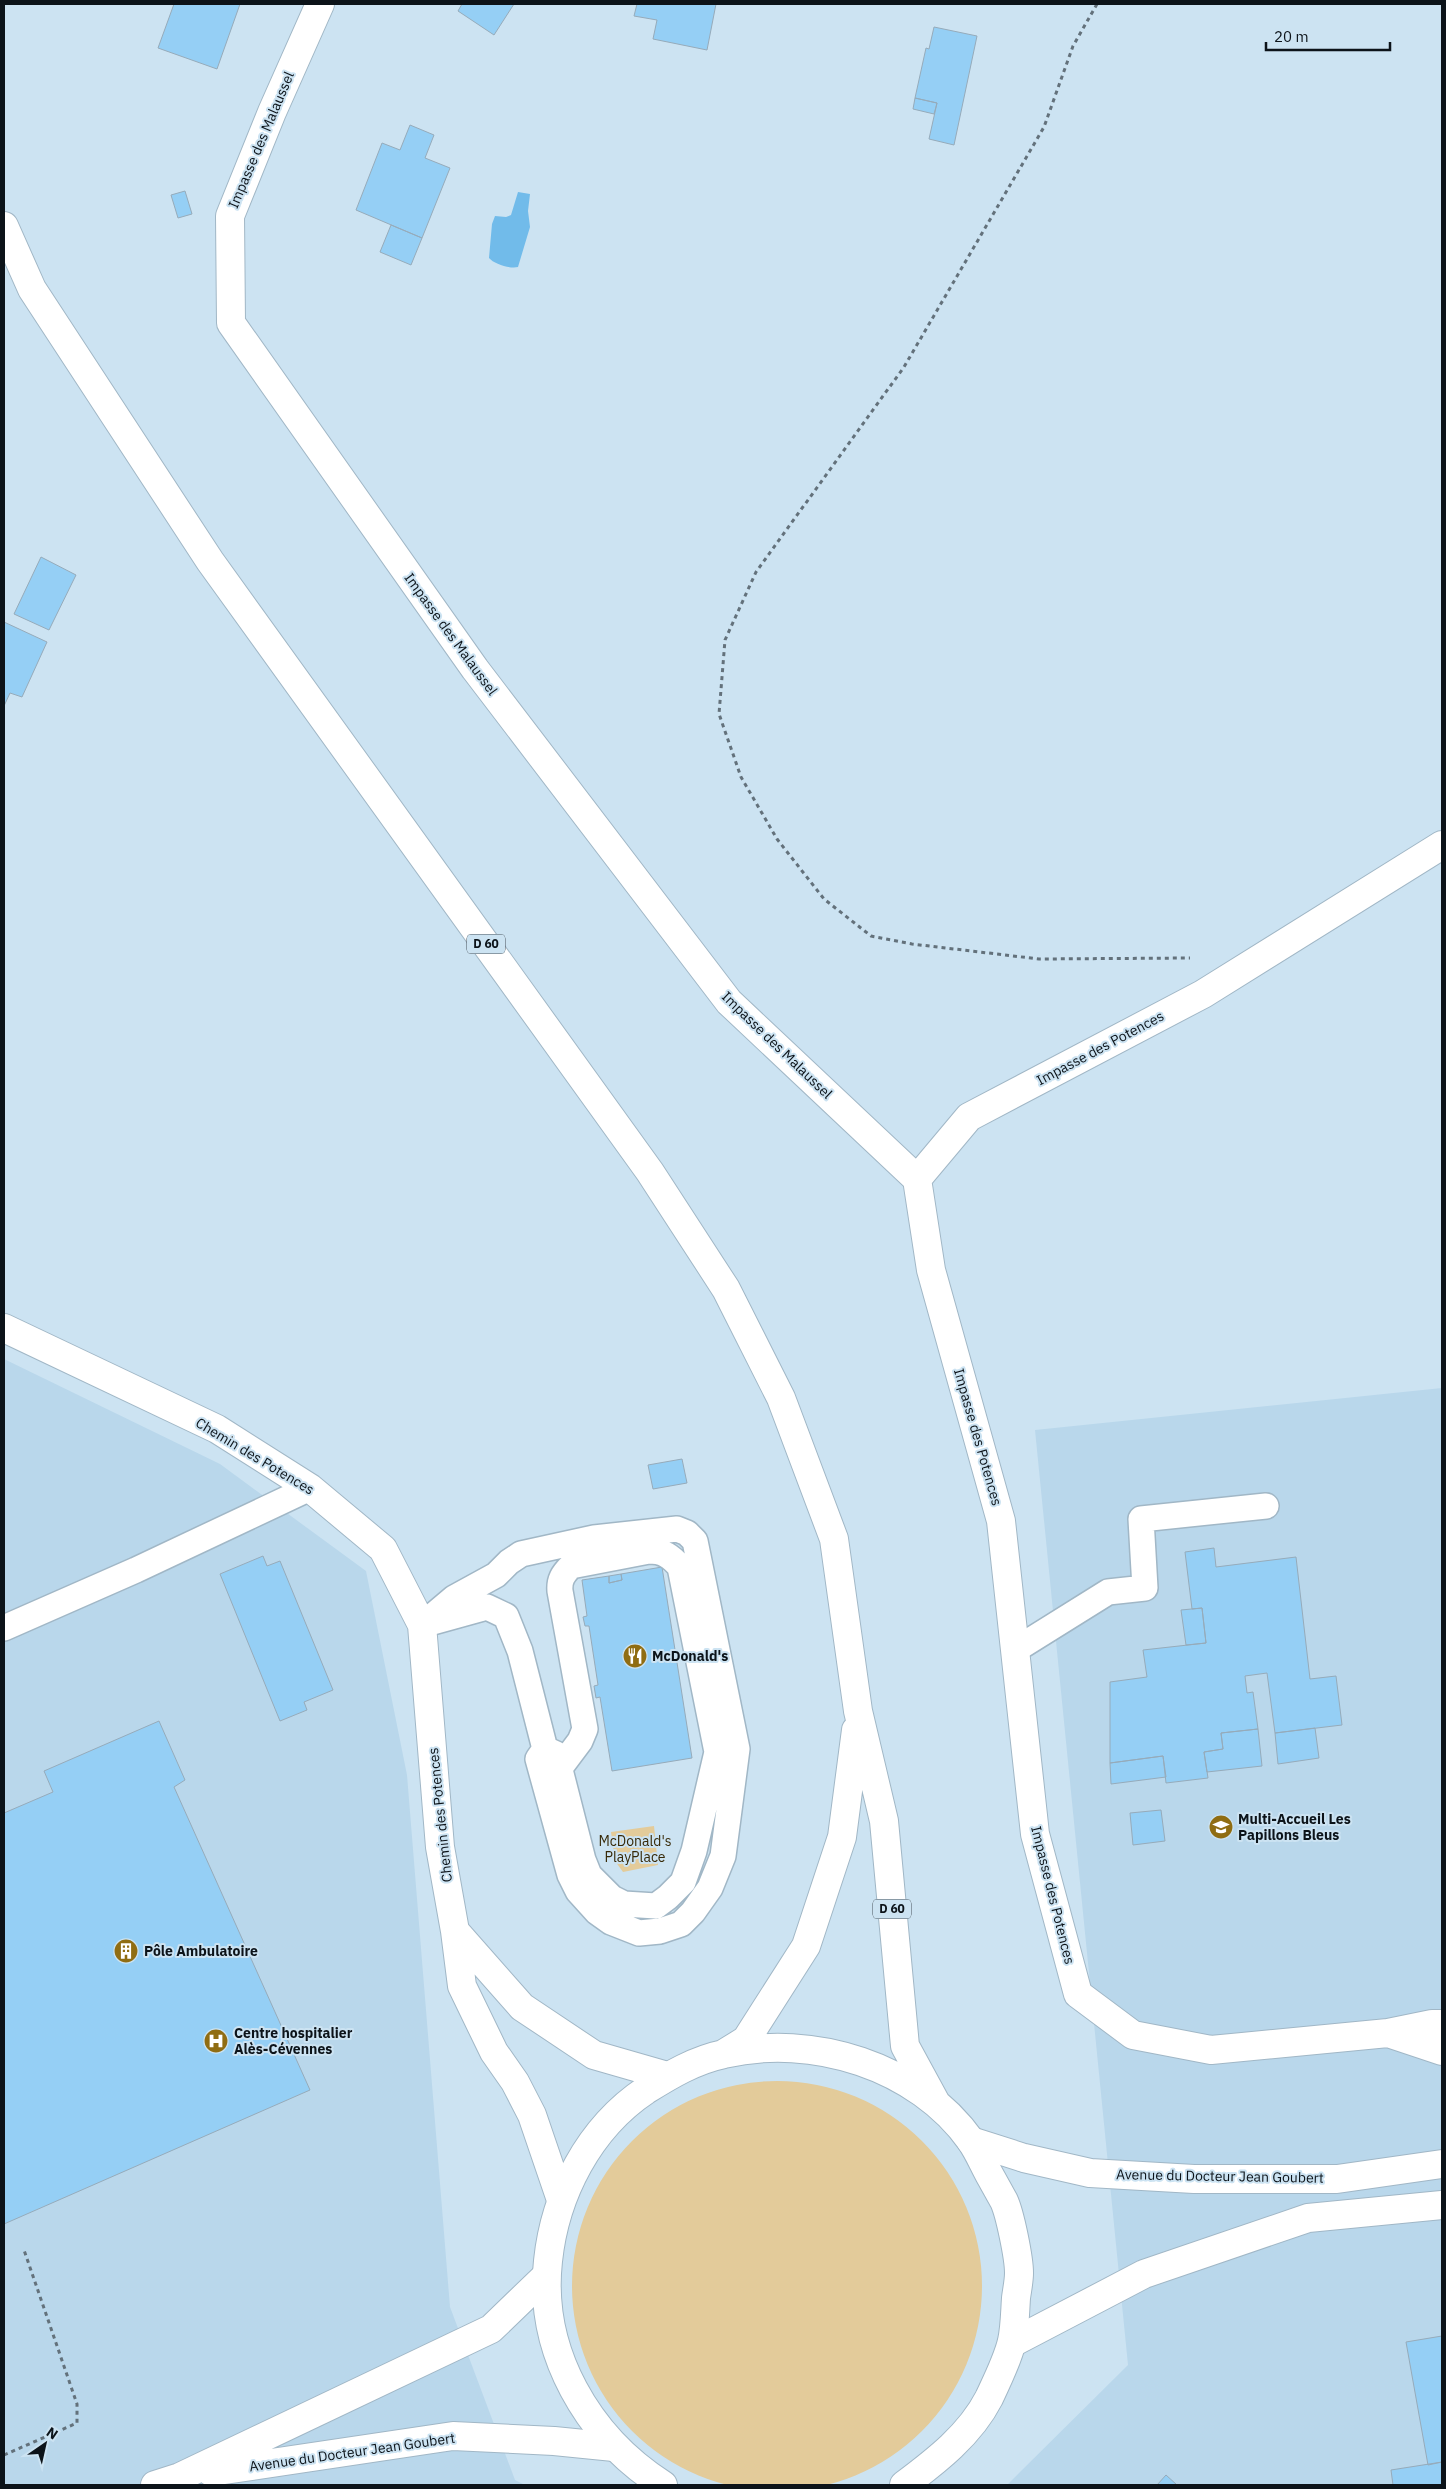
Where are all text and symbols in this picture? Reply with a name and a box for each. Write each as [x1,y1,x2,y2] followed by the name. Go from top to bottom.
[1266,20,1390,52] scale bar
[1274,27,1309,46] text: 20 m
[224,69,298,211] street label: Impasse des Malaussel
[401,569,502,699] street label: Impasse des Malaussel
[467,934,505,954] road number: D 60
[718,987,836,1103] street label: Impasse des Malaussel
[1033,1007,1167,1089] street label: Impasse des Potences
[950,1366,1006,1508] street label: Impasse des Potences
[192,1413,318,1499] street label: Chemin des Potences
[622,1643,648,1669] restaurant icon: McDonald's
[652,1647,728,1665] place label: McDonald's
[424,1747,456,1883] street label: Chemin des Potences
[1238,1810,1351,1844] place label: Multi-Accueil Les Papillons Bleus
[1208,1814,1234,1840] school or university icon: Multi-Accueil Les Papillons Bleus
[1027,1824,1079,1966] street label: Impasse des Potences
[598,1832,672,1866] park label: McDonald's PlayPlace
[873,1900,911,1918] road number: D 60
[113,1938,139,1964] building icon: Pôle Ambulatoire
[144,1942,258,1960] place label: Pôle Ambulatoire
[234,2024,353,2058] place label: Centre hospitalier Alès-Cévennes
[203,2028,229,2054] hospital icon: Centre hospitalier Alès-Cévennes
[1116,2165,1324,2187] street label: Avenue du Docteur Jean Goubert
[20,2419,70,2469] north arrow
[43,2423,62,2444] text: N
[248,2429,456,2475] street label: Avenue du Docteur Jean Goubert

